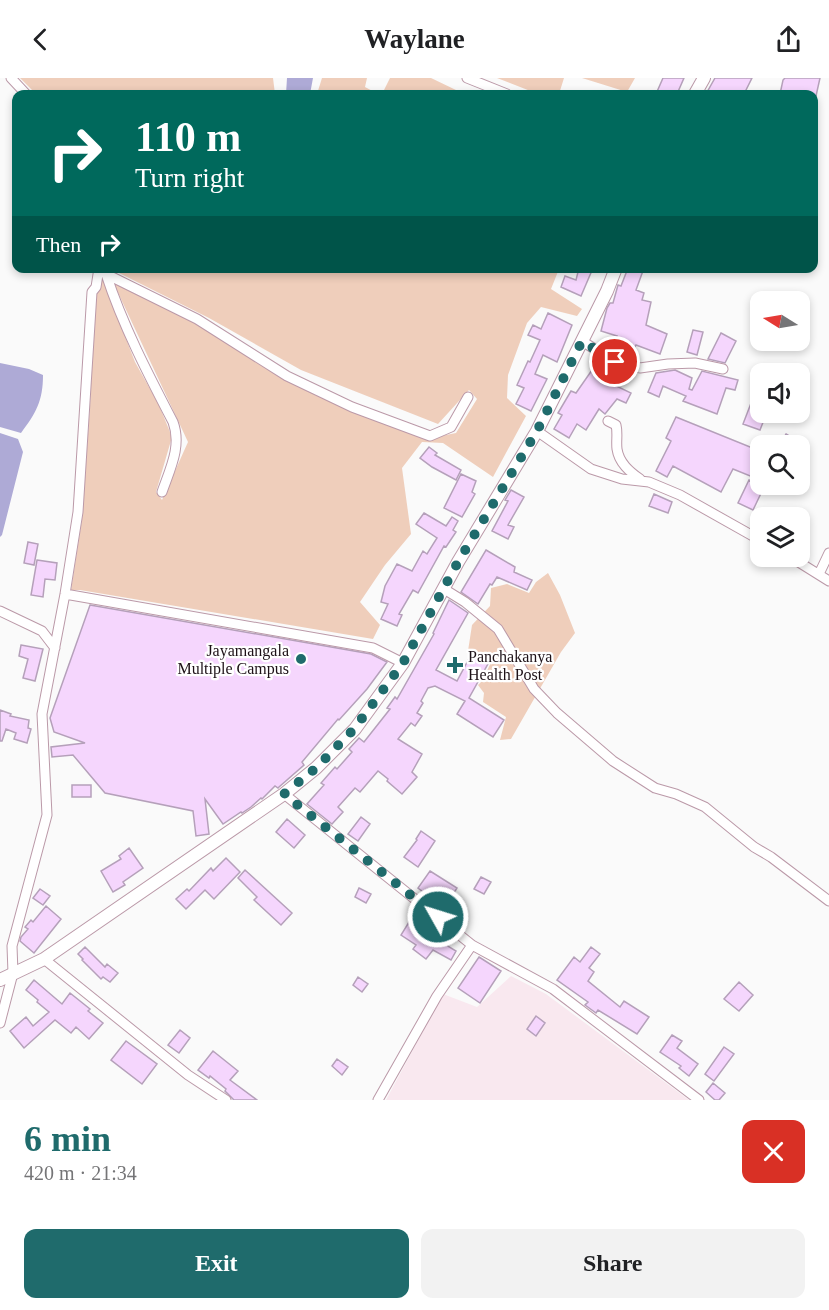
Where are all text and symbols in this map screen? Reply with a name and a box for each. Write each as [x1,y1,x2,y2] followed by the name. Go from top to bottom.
[24,23,57,56] icon: back
[772,23,805,56] icon: share
[364,24,465,54] text: Waylane
[36,114,114,192] icon: right
[135,114,241,160] text: 110 m
[135,163,244,193] text: Turn right
[93,228,126,261] icon: right
[36,232,81,257] text: Then
[750,291,810,351] north arrow
[750,291,810,567] map controls
[589,336,640,387] pin
[598,345,631,378] icon: arrive
[750,363,810,423] button: sound
[750,435,810,495] button: search
[750,507,810,567] button: layers
[177,642,289,678] place label: Jayamangala Multiple Campus
[468,648,552,683] place label: Panchakanya Health Post
[294,652,308,666] marker: Jayamangala Multiple Campus
[446,656,464,674] marker: Panchakanya Health Post
[406,885,470,949] position arrow
[24,1119,111,1159] text: 6 min
[742,1120,805,1183] button: close
[24,1162,137,1184] text: 420 m · 21:34
[24,1229,409,1298] button: Exit
[421,1229,805,1298] button: Share

